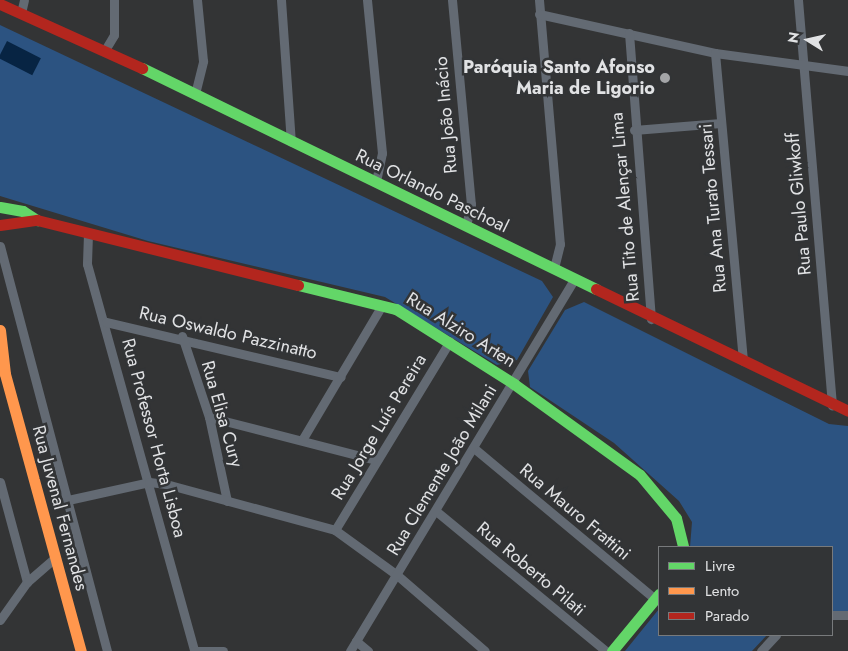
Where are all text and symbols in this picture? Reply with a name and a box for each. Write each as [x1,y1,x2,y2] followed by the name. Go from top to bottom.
[783,15,833,65] north arrow
[782,30,804,45] text: N
[430,56,462,174] street label: Rua João Inácio
[463,57,655,100] place label: Paróquia Santo Afonso Maria de Ligorio
[659,72,671,84] marker: Paróquia Santo Afonso Maria de Ligorio
[606,111,644,303] street label: Rua Tito de Alençar Lima
[695,123,731,293] street label: Rua Ana Turato Tessari
[782,132,816,276] street label: Rua Paulo Gliwkoff
[352,145,512,237] street label: Rua Orlando Paschoal
[402,288,520,372] street label: Rua Alziro Arten
[137,302,319,364] street label: Rua Oswaldo Pazzinatto
[117,336,191,540] street label: Rua Professor Horta Lisboa
[327,350,431,504] street label: Rua Jorge Luís Pereira
[196,358,248,470] street label: Rua Elisa Cury
[382,381,502,559] street label: Rua Clemente João Milani
[28,423,92,593] street label: Rua Juvenal Fernandes
[515,459,635,565] street label: Rua Mauro Frattini
[472,517,590,621] street label: Rua Roberto Pilati
[658,546,833,636] legend
[705,555,735,577] text: Livre
[705,580,739,602] text: Lento
[705,605,749,627] text: Parado

